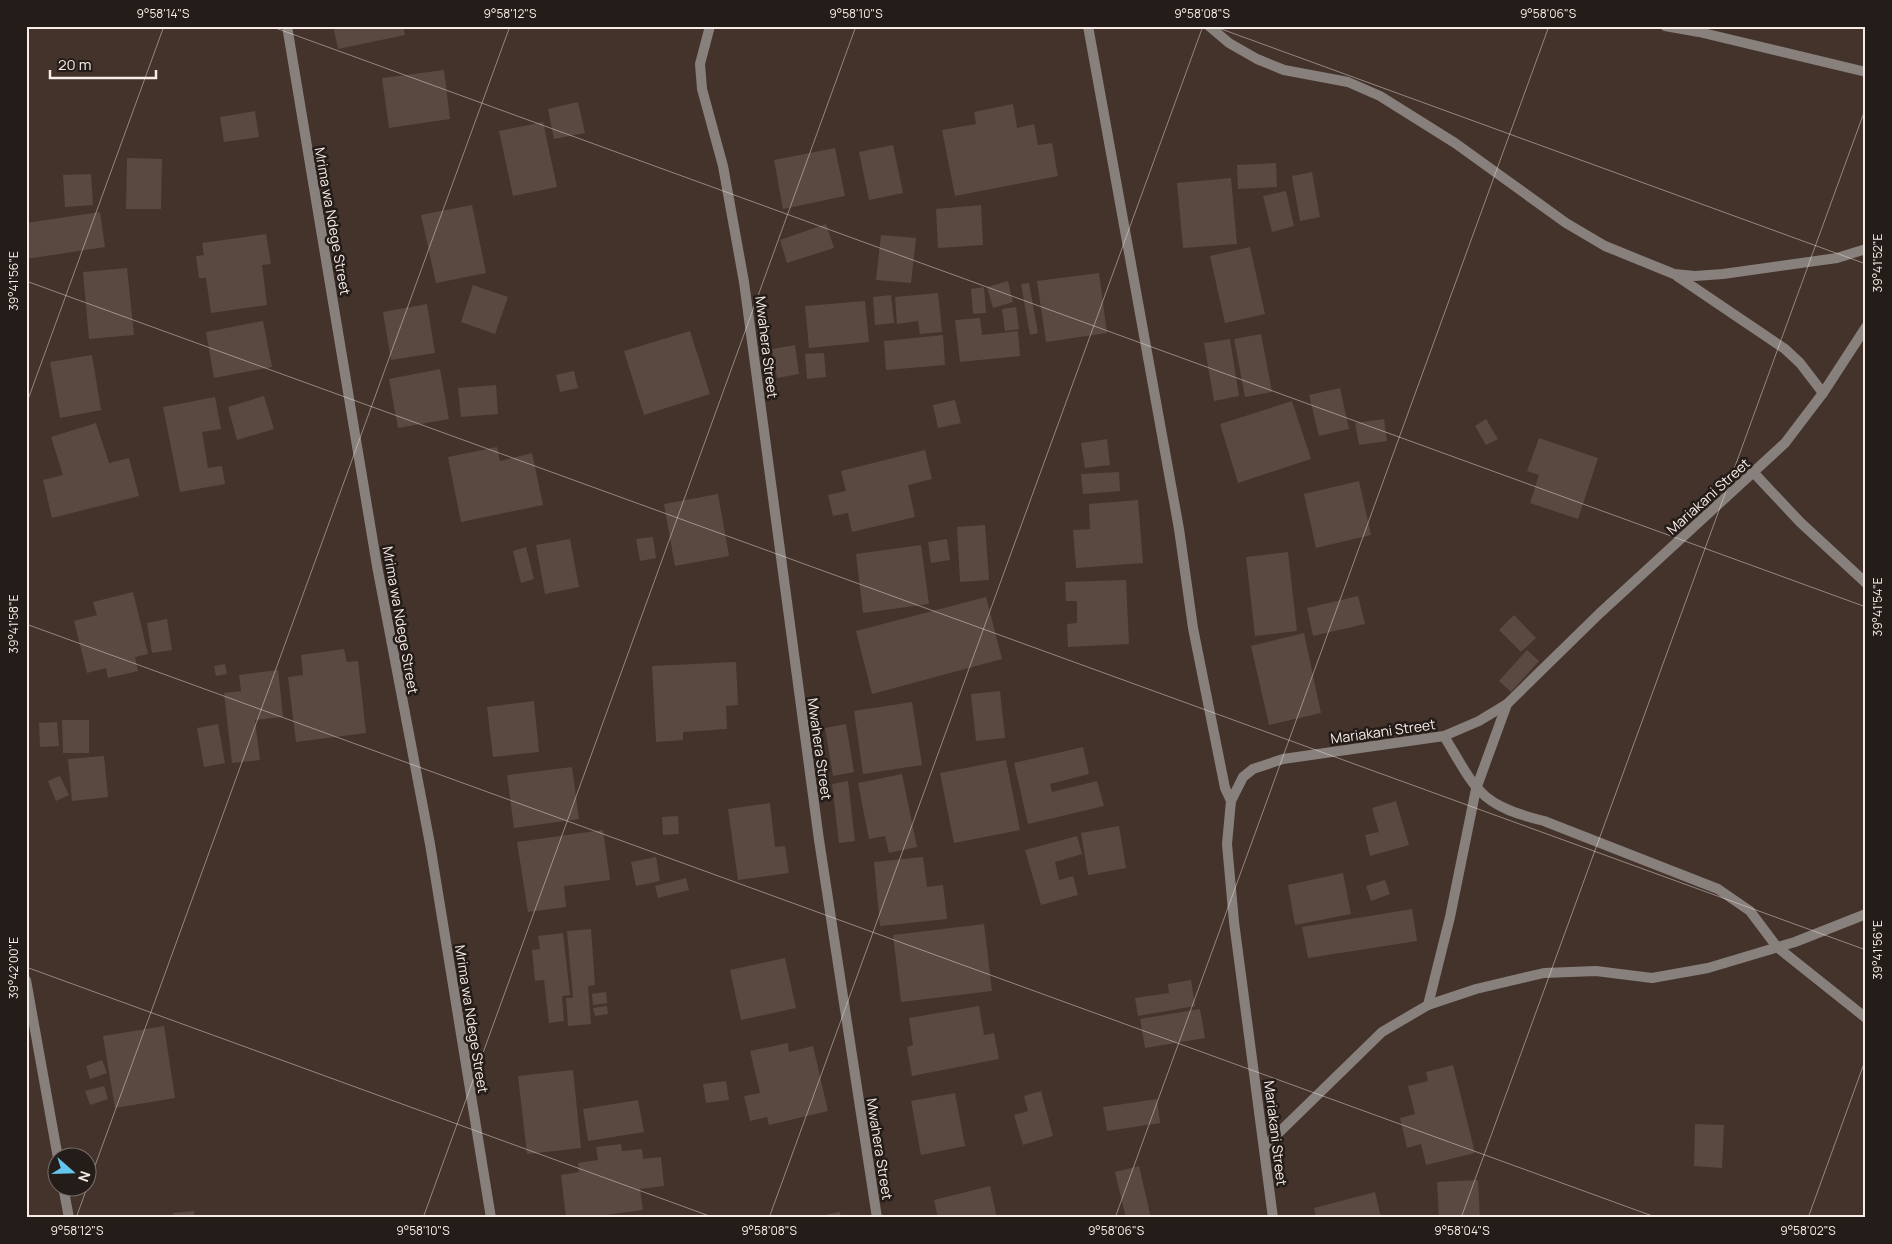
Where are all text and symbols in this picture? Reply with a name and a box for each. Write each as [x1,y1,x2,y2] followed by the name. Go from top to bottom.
[137,5,189,22] text: 9°58'14"S
[484,5,536,22] text: 9°58'12"S
[829,5,883,22] text: 9°58'10"S
[1174,5,1230,22] text: 9°58'08"S
[1520,5,1576,22] text: 9°58'06"S
[50,48,156,80] scale bar
[58,54,91,75] text: 20 m
[311,146,355,297] street label: Mrima wa Ndege Street
[1869,233,1886,292] text: 39°41'52"E
[5,251,22,311] text: 39°41'56"E
[751,295,783,400] street label: Mwahera Street
[1662,453,1754,538] street label: Mariakani Street
[379,545,423,696] street label: Mrima wa Ndege Street
[1869,577,1886,637] text: 39°41'54"E
[5,594,22,654] text: 39°41'58"E
[803,697,837,802] street label: Mwahera Street
[1329,714,1437,748] street label: Mariakani Street
[1869,920,1886,980] text: 39°41'56"E
[5,937,22,999] text: 39°42'00"E
[451,943,493,1095] street label: Mrima wa Ndege Street
[1260,1079,1292,1187] street label: Mariakani Street
[863,1097,897,1202] street label: Mwahera Street
[48,1146,98,1196] north arrow
[74,1169,95,1185] text: N
[51,1222,103,1239] text: 9°58'12"S
[396,1222,450,1239] text: 9°58'10"S
[741,1222,797,1239] text: 9°58'08"S
[1088,1222,1144,1239] text: 9°58'06"S
[1434,1222,1490,1239] text: 9°58'04"S
[1780,1222,1836,1239] text: 9°58'02"S

